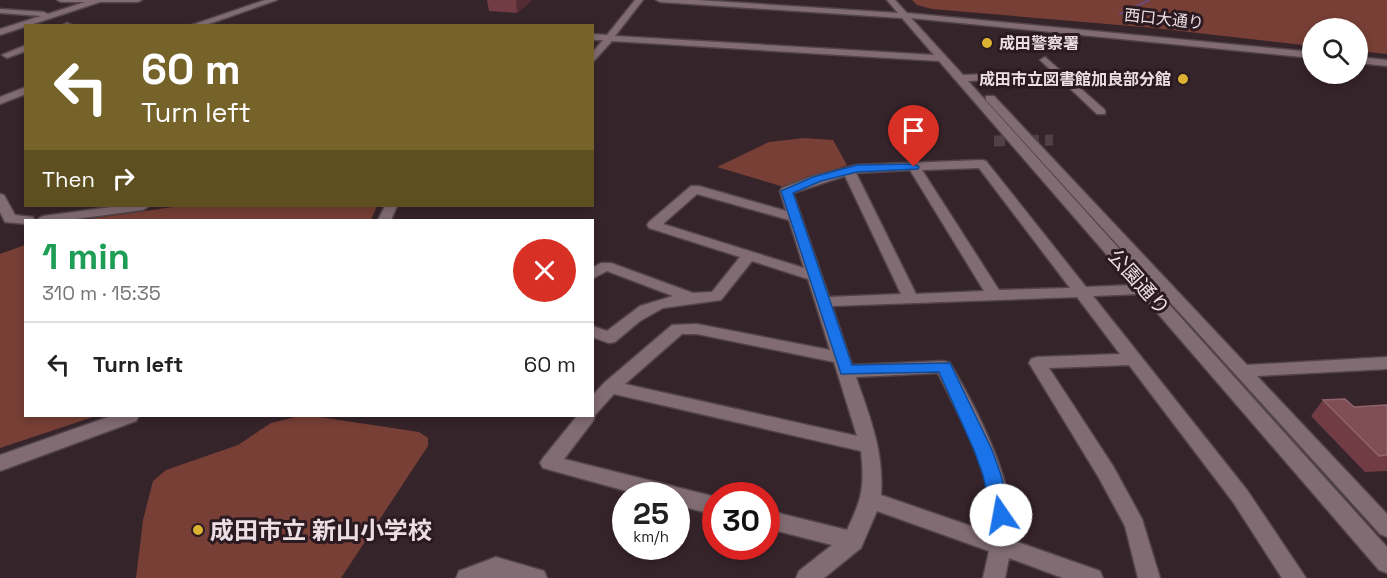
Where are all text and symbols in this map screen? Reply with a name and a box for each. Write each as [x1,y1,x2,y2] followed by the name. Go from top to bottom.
[1123,4,1205,34] street label: 西口大通り
[1302,18,1368,84] map controls
[1302,18,1368,84] button: search
[999,33,1079,54] place label: 成田警察署
[980,36,994,50] marker: 成田警察署
[141,43,241,96] text: 60 m
[42,48,120,126] icon: left
[979,69,1171,90] place label: 成田市立図書館加良部分館
[1176,72,1190,86] marker: 成田市立図書館加良部分館
[141,95,251,130] text: Turn left
[888,105,939,167] pin
[897,114,930,147] icon: arrive
[107,162,140,195] icon: right
[42,165,95,193] text: Then
[42,234,130,280] text: 1 min
[513,239,576,302] button: close
[1103,244,1175,320] street label: 公園通り
[42,280,161,306] text: 310 m · 15:35
[42,348,75,381] icon: left
[93,350,183,378] text: Turn left
[524,350,576,378] text: 60 m
[702,482,780,560] speed limit sign: 30
[969,483,1033,547] position arrow
[633,494,669,533] text: 25
[210,515,432,546] place label: 成田市立 新山小学校
[191,523,205,537] marker: 成田市立 新山小学校
[633,527,669,546] text: km/h

